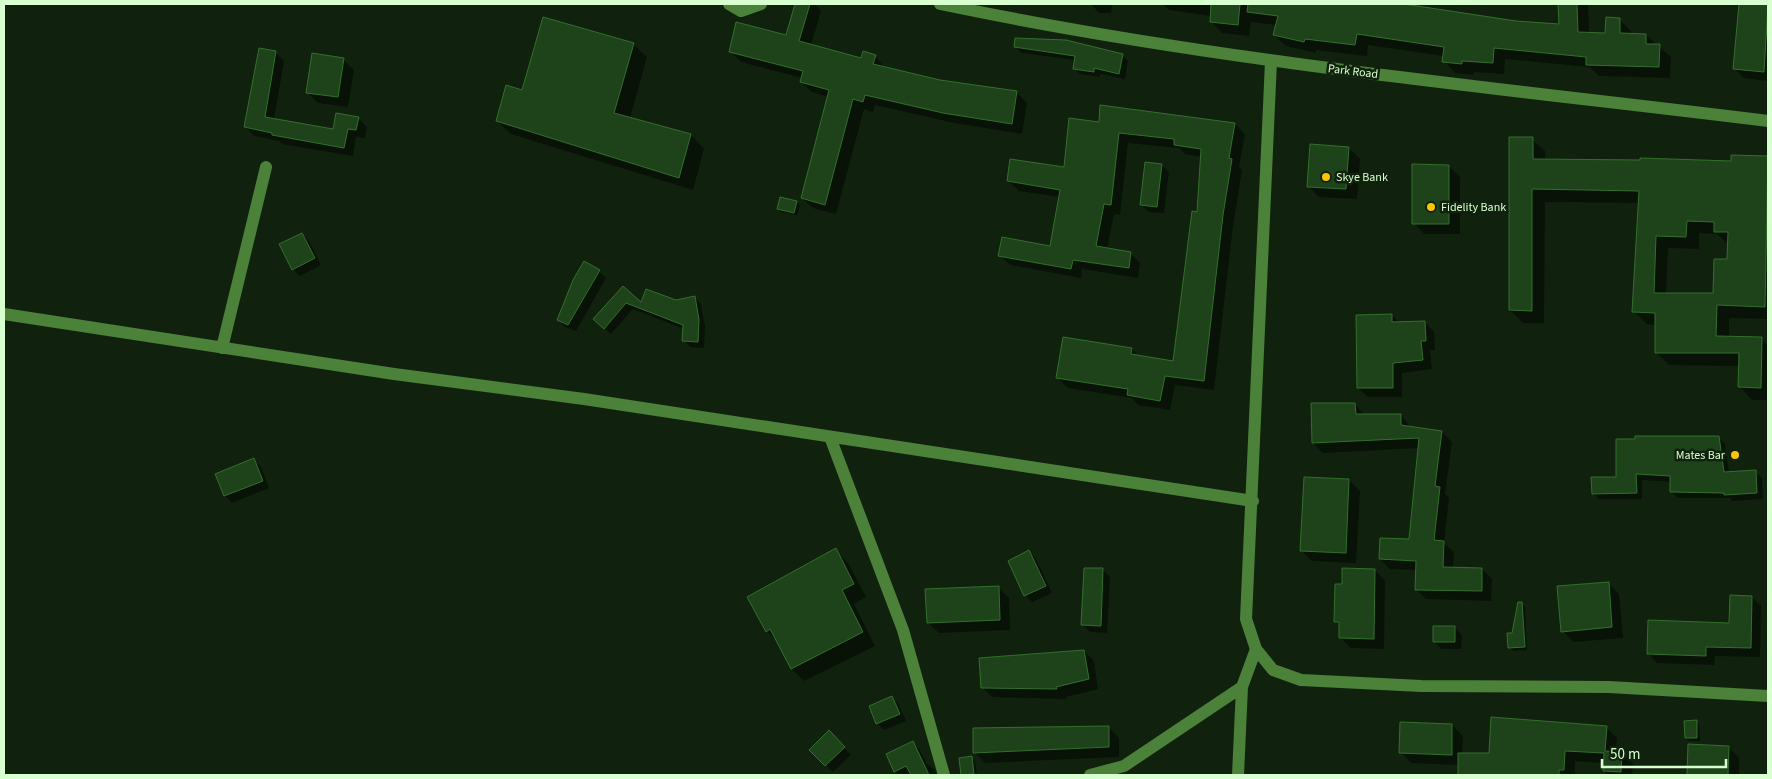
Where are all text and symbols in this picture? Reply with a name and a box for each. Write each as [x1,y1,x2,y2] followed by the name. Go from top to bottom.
[1327,60,1379,83] street label: Park Road
[1336,169,1388,186] place label: Skye Bank
[1320,171,1332,183] marker: Skye Bank
[1441,199,1506,216] place label: Fidelity Bank
[1425,201,1437,213] marker: Fidelity Bank
[1676,447,1726,464] place label: Mates Bar
[1729,449,1741,461] marker: Mates Bar
[1602,736,1726,768] scale bar
[1610,744,1640,765] text: 50 m

